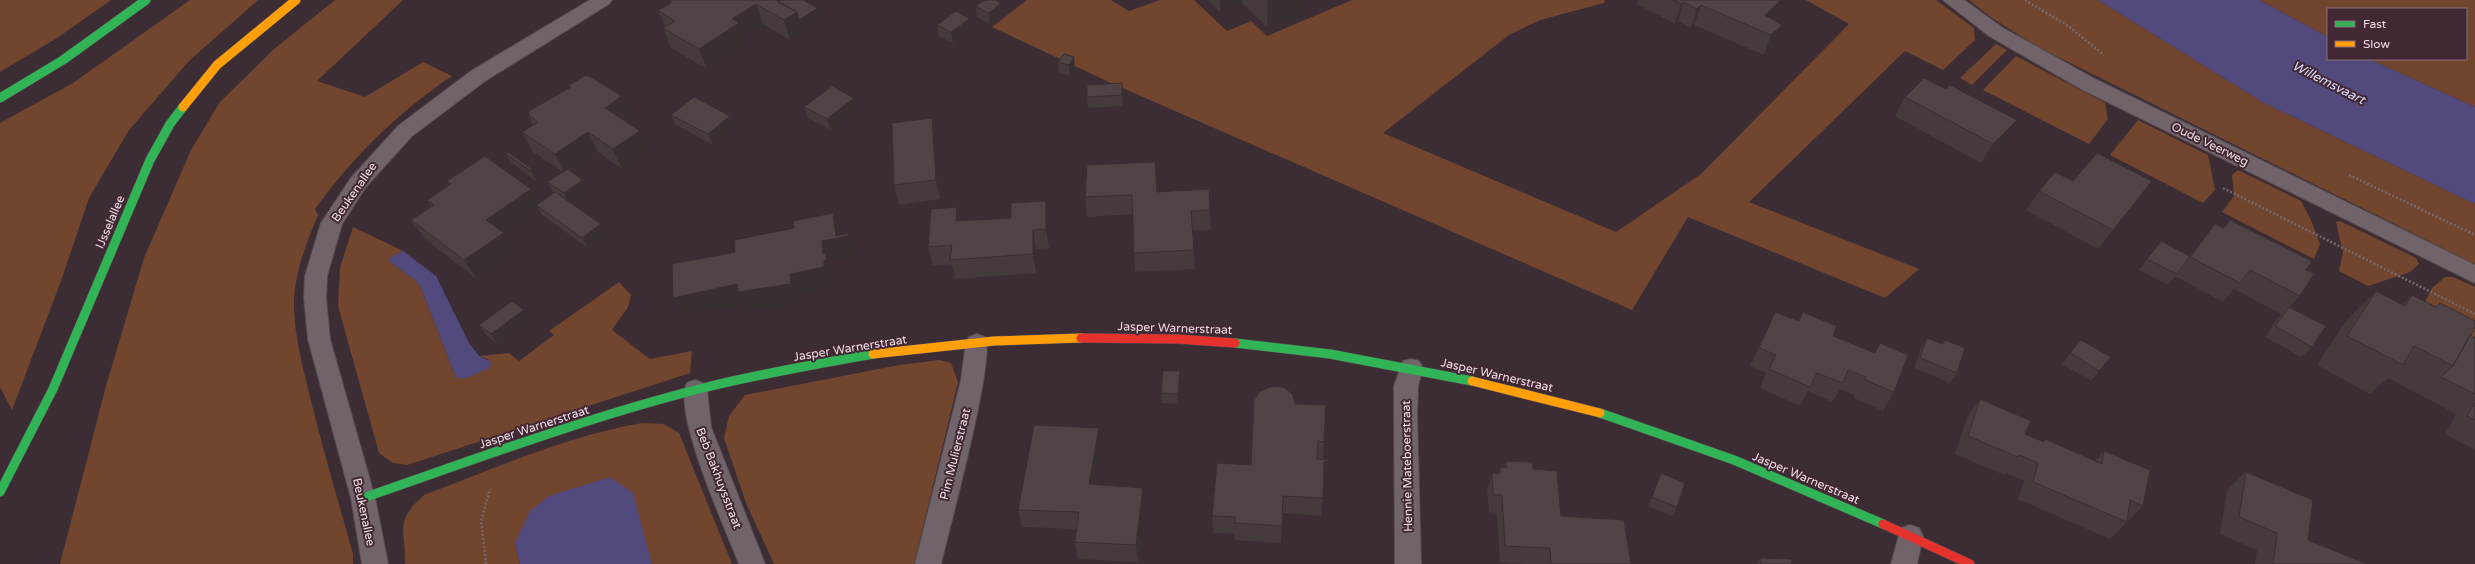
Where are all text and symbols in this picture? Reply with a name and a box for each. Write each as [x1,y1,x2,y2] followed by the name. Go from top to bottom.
[2327,8,2467,60] legend
[2363,17,2387,31] text: Fast
[2363,37,2390,51] text: Slow
[2289,58,2369,109] water label: Willemsvaart
[2169,119,2251,169] street label: Oude Veerweg
[328,159,380,224] street label: Beukenallee
[92,193,128,251] street label: IJsselallee
[1117,319,1233,337] street label: Jasper Warnerstraat
[792,332,908,364] street label: Jasper Warnerstraat
[1440,355,1555,395] street label: Jasper Warnerstraat
[1399,400,1415,532] street label: Hennie Mateboerstraat
[477,402,591,451] street label: Jasper Warnerstraat
[937,406,973,501] street label: Pim Mulierstraat
[693,426,745,531] street label: Beb Bakhuysstraat
[1750,449,1862,507] street label: Jasper Warnerstraat
[350,477,378,547] street label: Beukenallee

